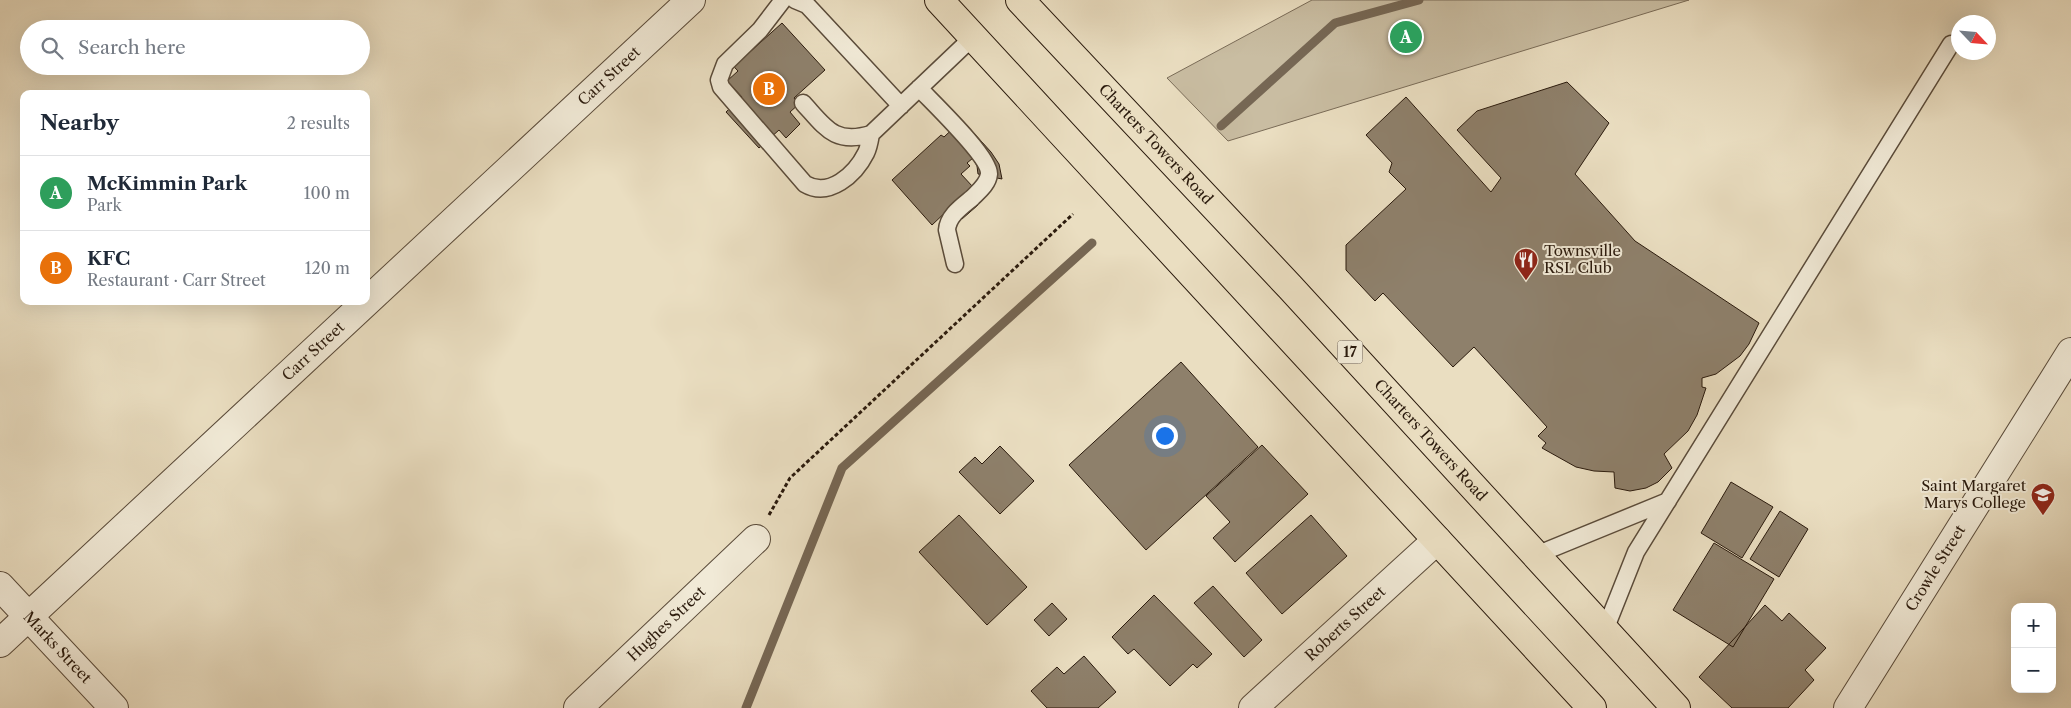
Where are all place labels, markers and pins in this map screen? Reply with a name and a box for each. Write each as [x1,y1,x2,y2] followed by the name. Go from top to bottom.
[1390,18,1422,56] pin: A
[753,70,785,108] pin: B
[1544,241,1621,277] place label: Townsville RSL Club
[1513,247,1539,281] restaurant icon: Townsville RSL Club
[1921,476,2027,512] place label: Saint Margaret Marys College
[2030,482,2056,516] school or university icon: Saint Margaret Marys College

